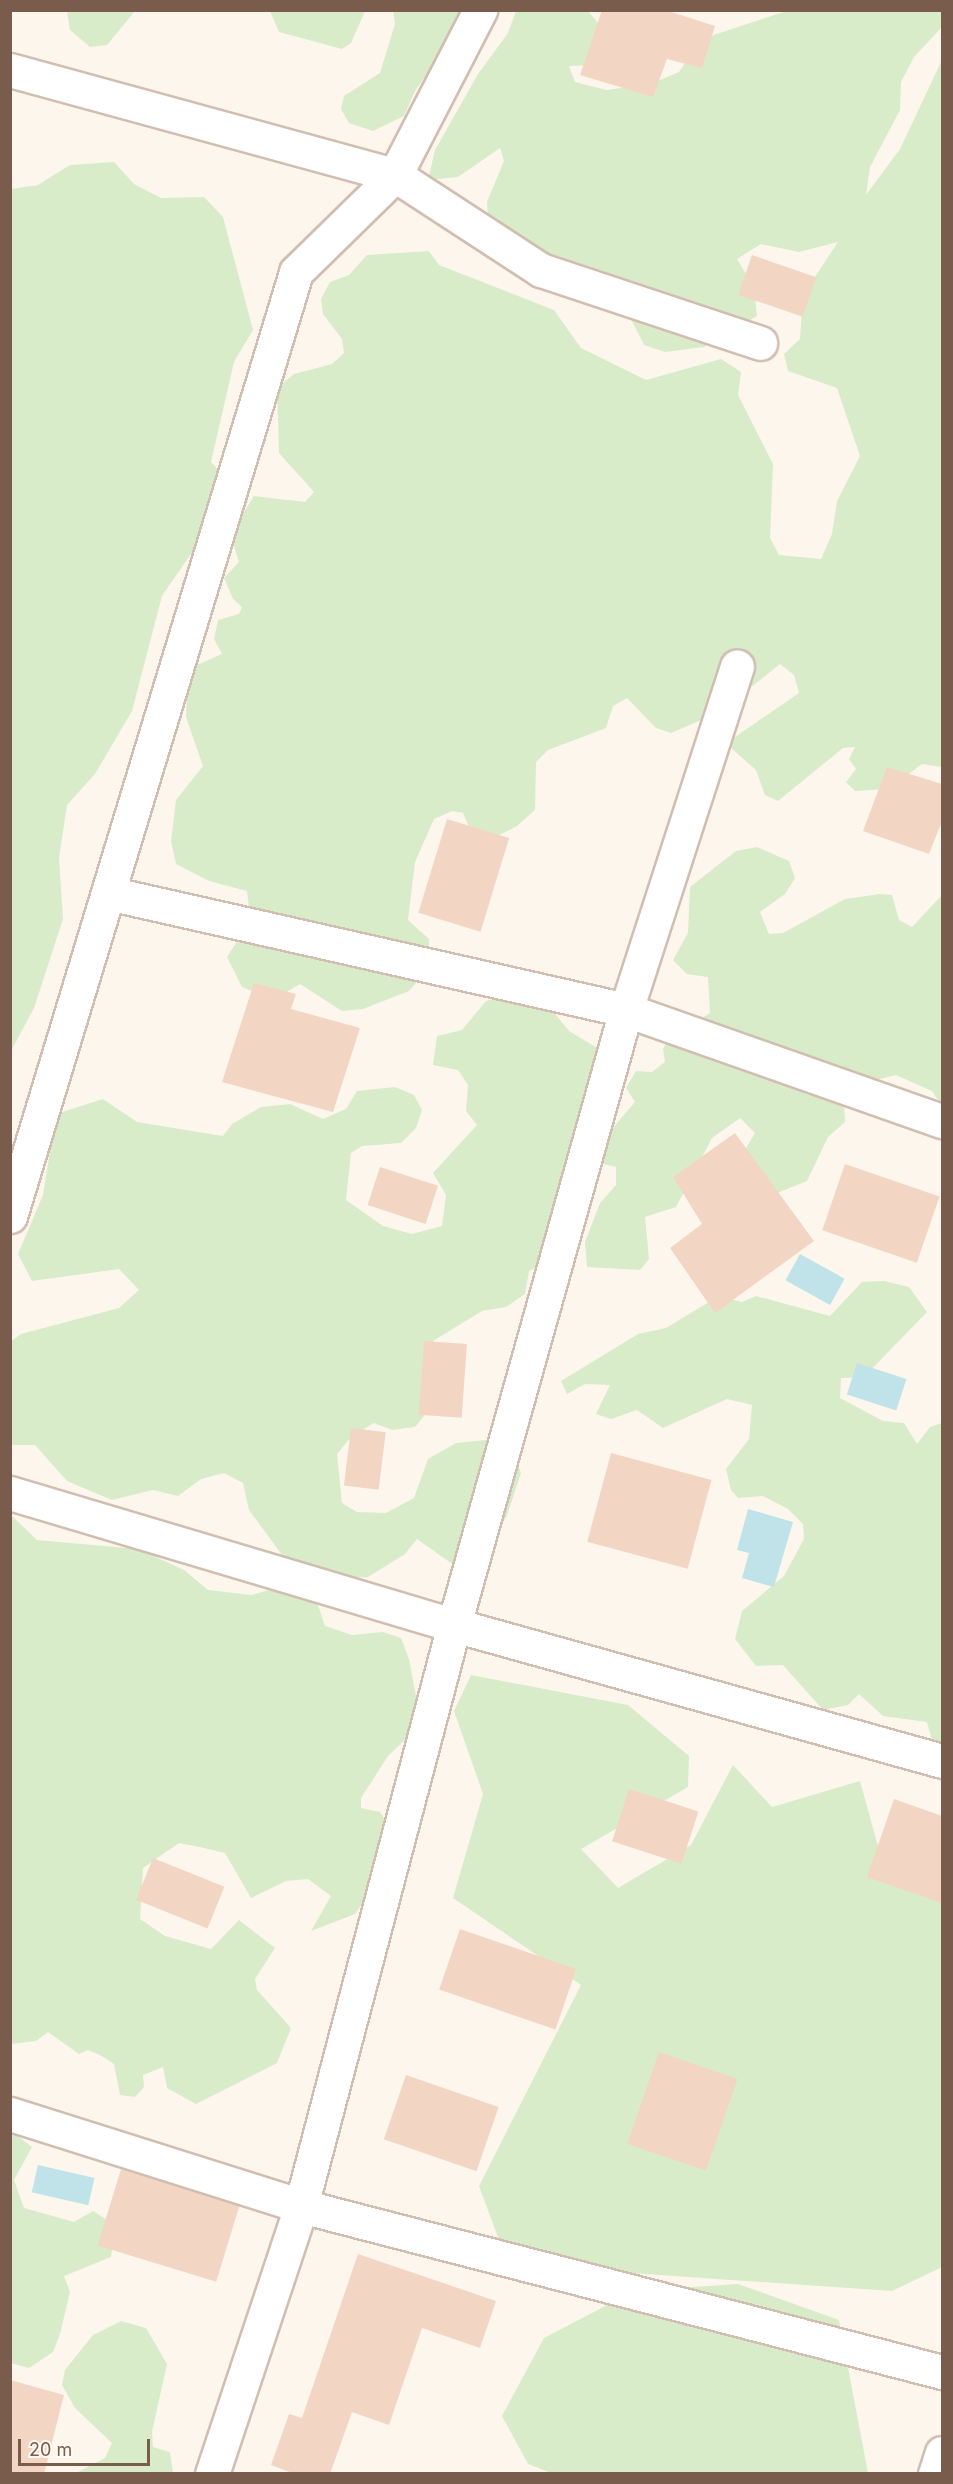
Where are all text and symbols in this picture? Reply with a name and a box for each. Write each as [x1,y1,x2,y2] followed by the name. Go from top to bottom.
[21,2427,153,2465] scale bar
[29,2439,72,2460] text: 20 m

